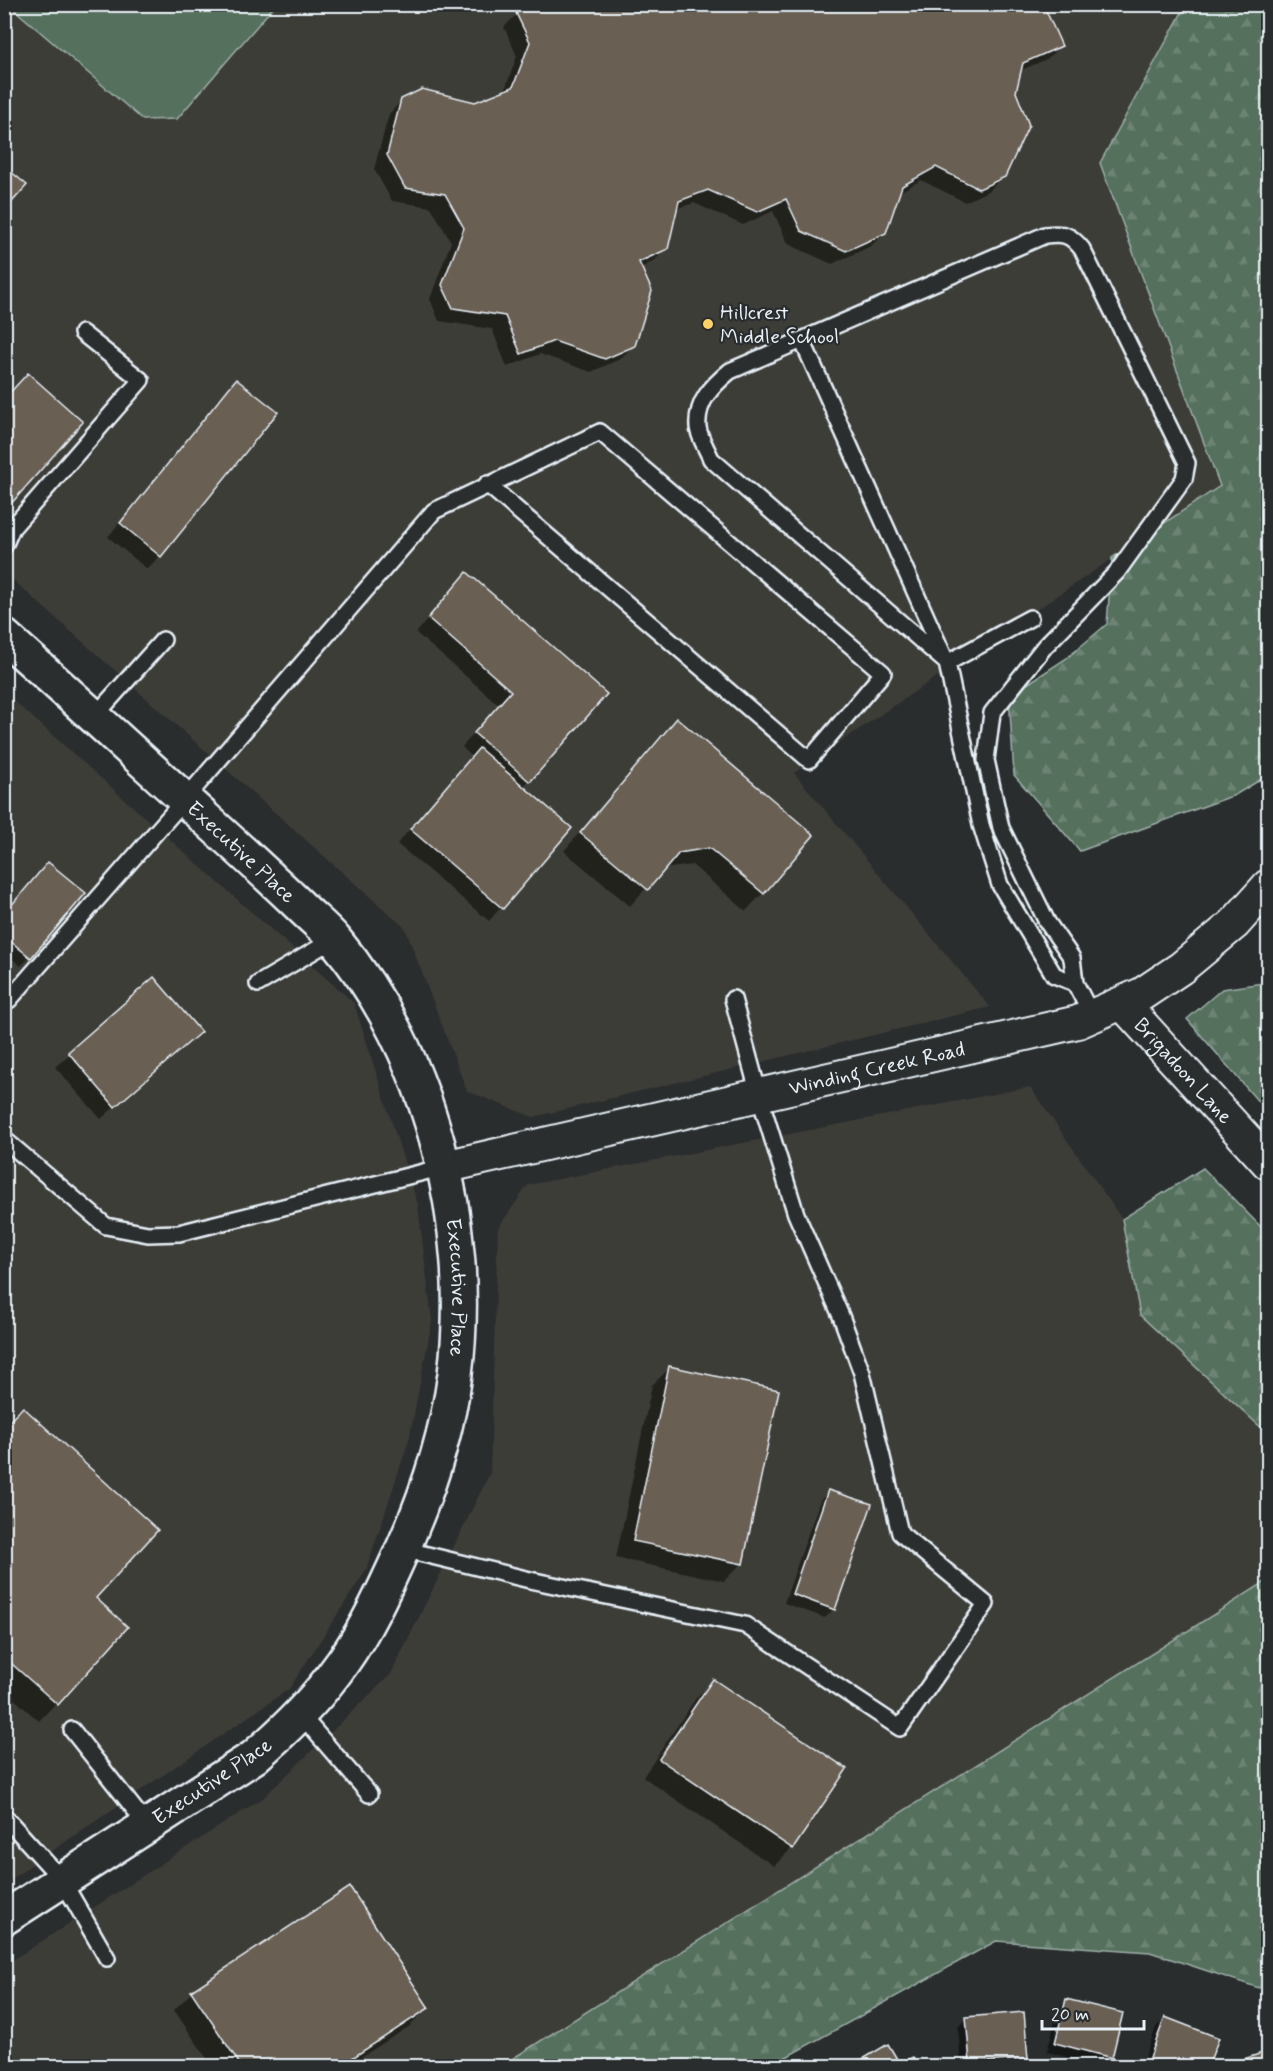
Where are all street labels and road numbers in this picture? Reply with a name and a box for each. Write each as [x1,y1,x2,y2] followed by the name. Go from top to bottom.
[180,795,302,910] street label: Executive Place
[1127,1012,1239,1130] street label: Brigadoon Lane
[786,1035,968,1103] street label: Winding Creek Road
[438,1217,472,1358] street label: Executive Place
[147,1731,278,1832] street label: Executive Place

